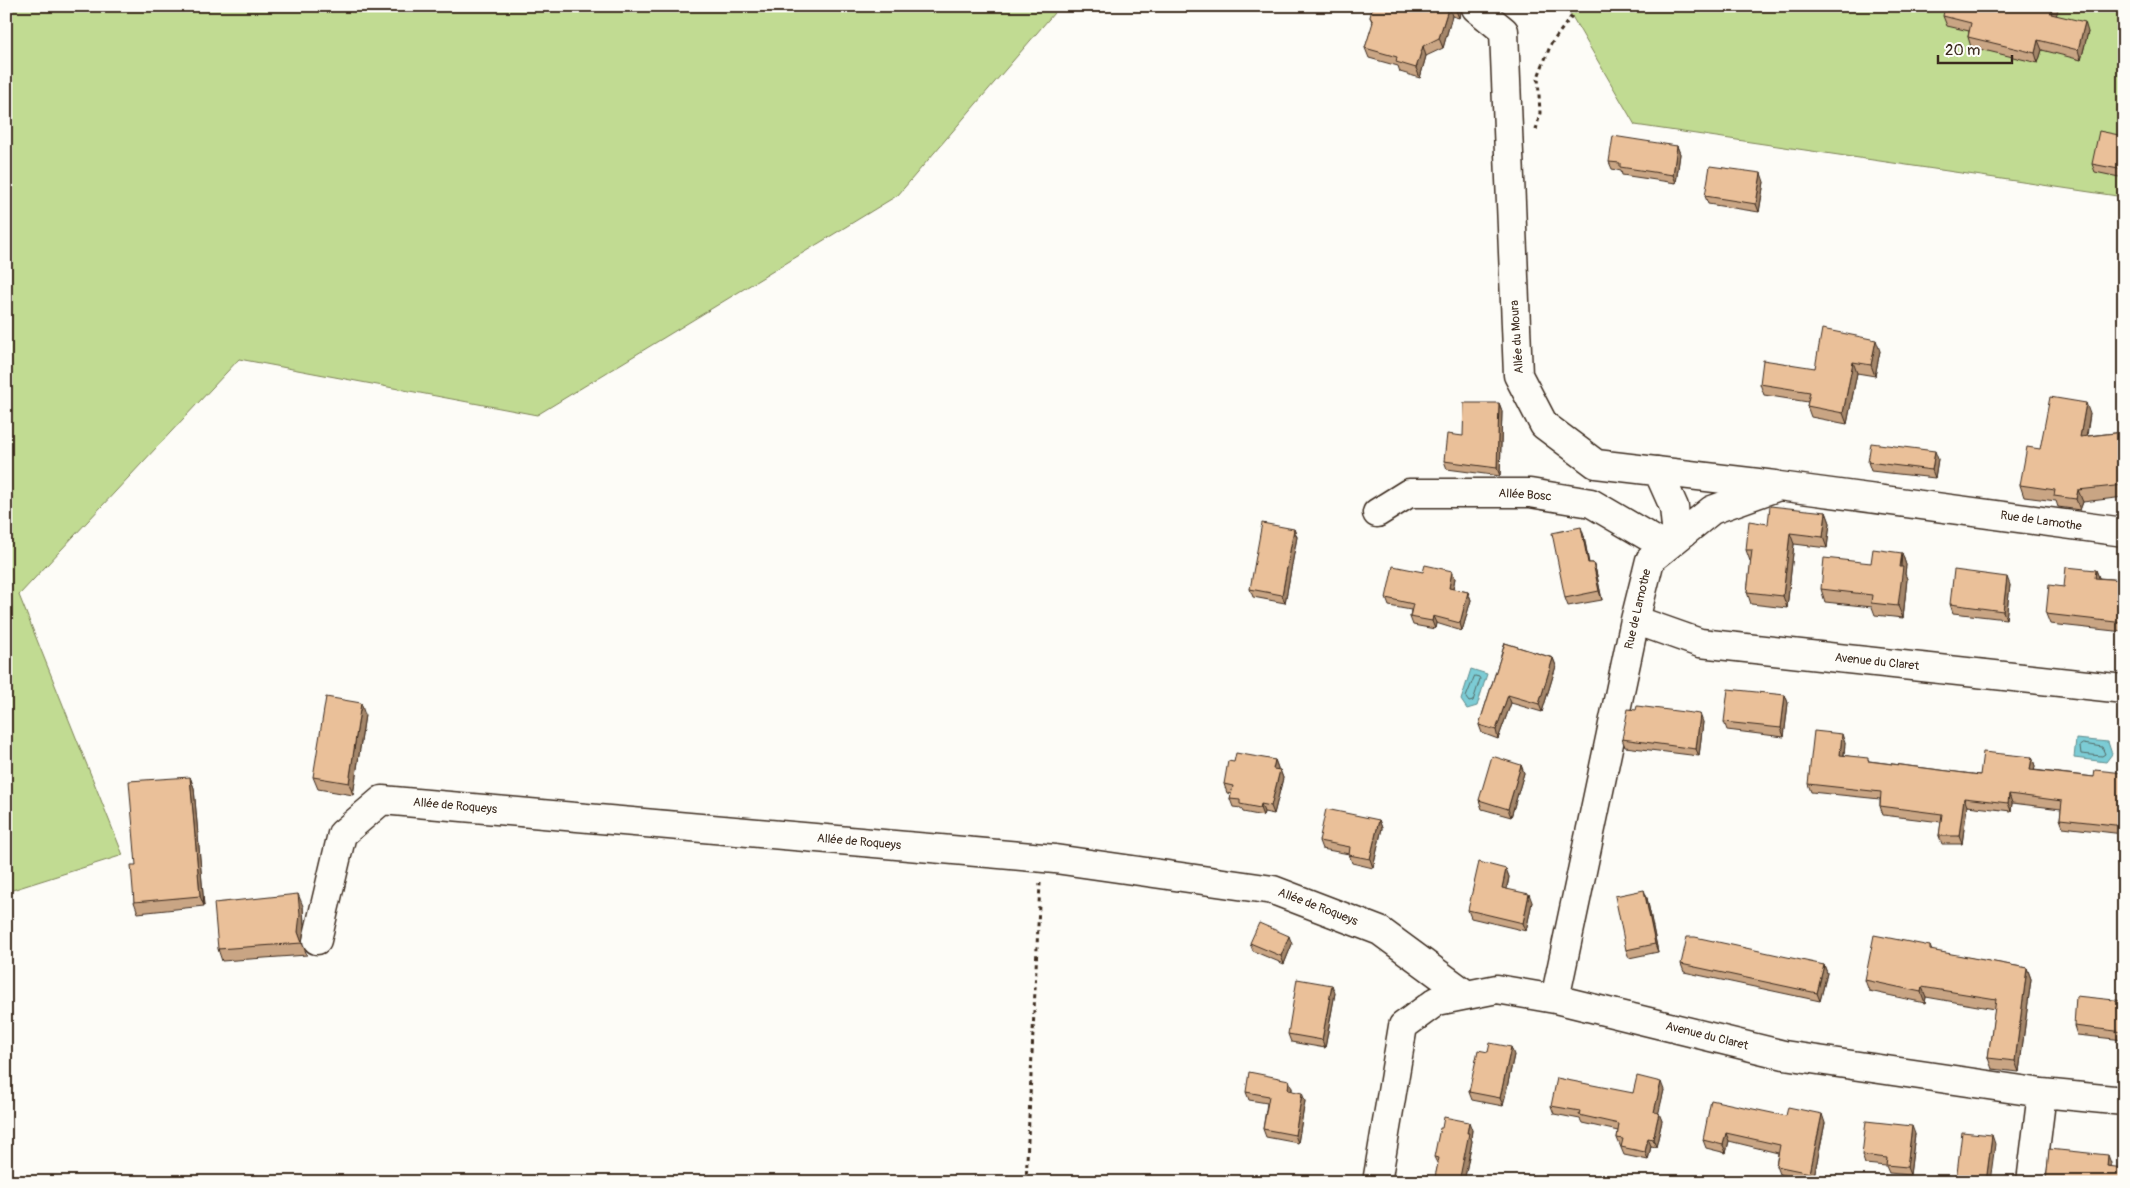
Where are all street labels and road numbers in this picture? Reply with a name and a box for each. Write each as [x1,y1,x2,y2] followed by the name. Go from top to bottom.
[1507,299,1527,374] street label: Allée du Moura
[1498,486,1552,504] street label: Allée Bosc
[1999,508,2083,534] street label: Rue de Lamothe
[1621,567,1655,651] street label: Rue de Lamothe
[1834,650,1920,674] street label: Avenue du Claret
[412,795,498,817] street label: Allée de Roqueys
[816,831,902,853] street label: Allée de Roqueys
[1276,885,1361,929] street label: Allée de Roqueys
[1664,1018,1750,1054] street label: Avenue du Claret

